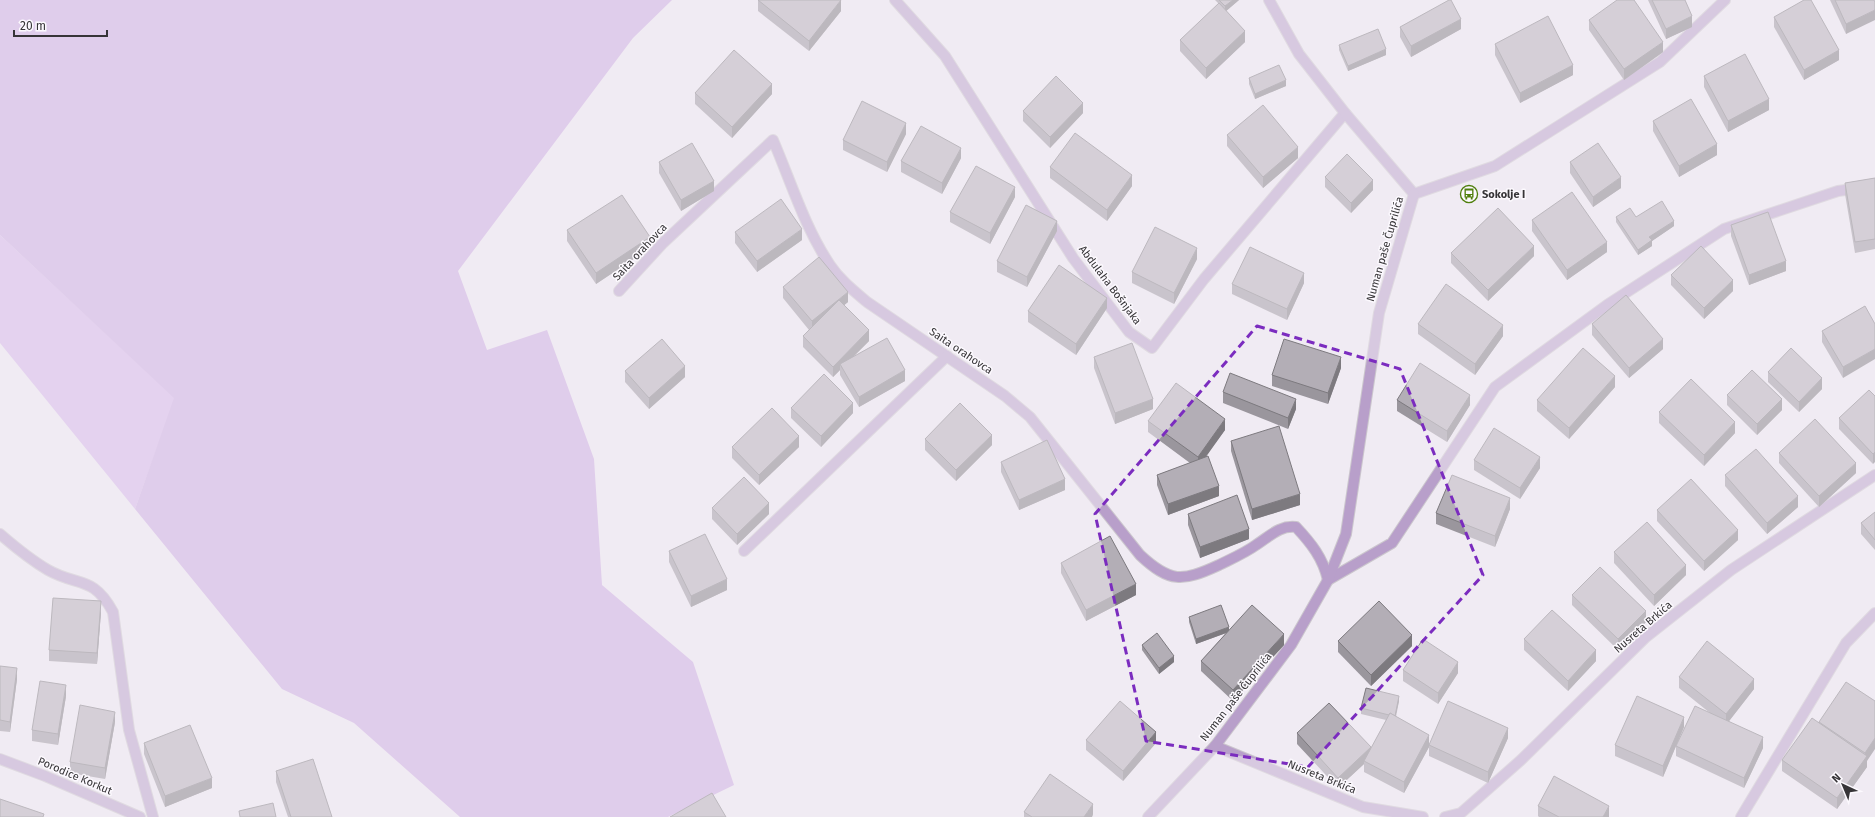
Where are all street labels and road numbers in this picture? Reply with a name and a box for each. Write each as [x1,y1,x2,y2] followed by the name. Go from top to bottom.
[1363,195,1406,303] street label: Numan paše Čuprilića
[610,221,670,283] street label: Saita orahovca
[1076,243,1144,327] street label: Abdulaha Bošnjaka
[927,325,995,377] street label: Saita orahovca
[1611,598,1675,656] street label: Nusreta Brkića
[1197,650,1275,744] street label: Numan paše Čuprilića
[36,755,114,797] street label: Porodice Korkut
[1286,757,1358,797] street label: Nusreta Brkića

